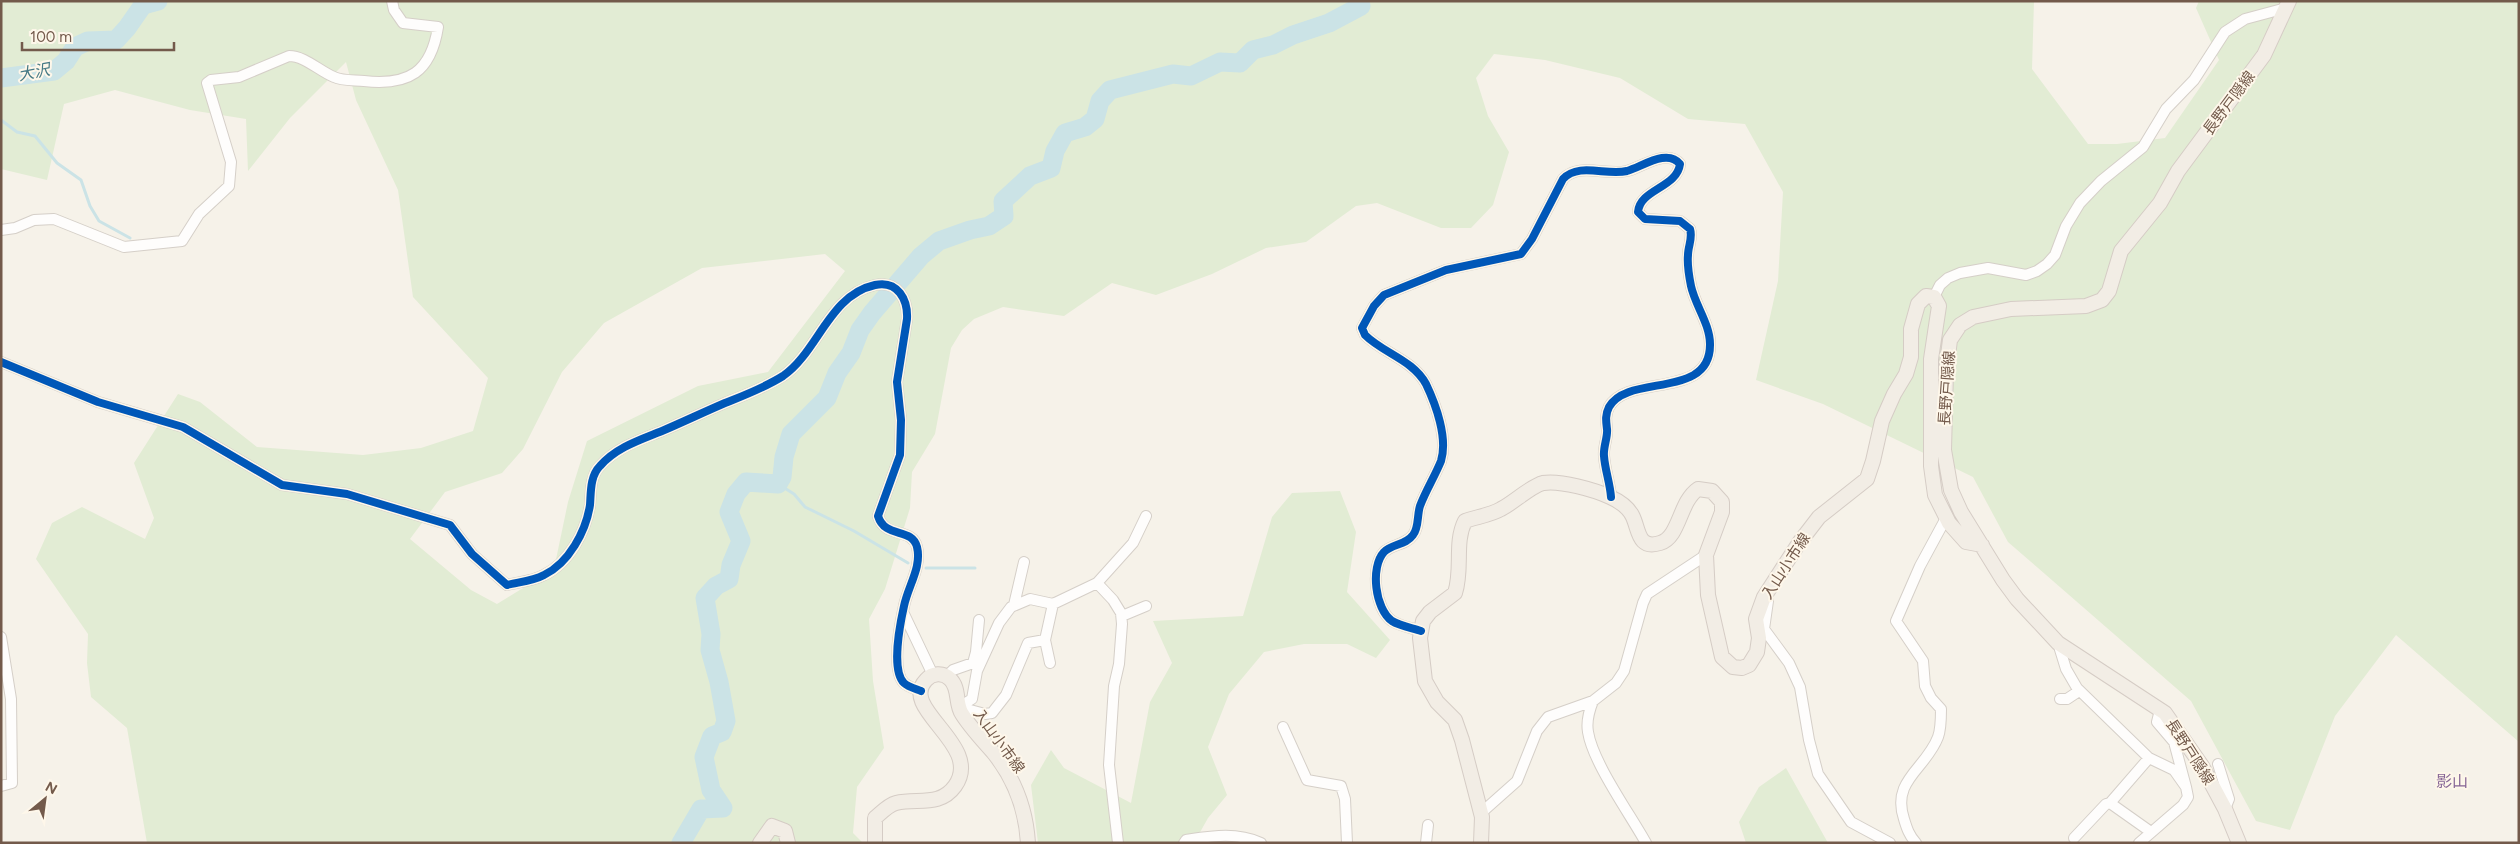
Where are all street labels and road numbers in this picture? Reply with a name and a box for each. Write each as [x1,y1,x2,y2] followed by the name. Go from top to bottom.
[2199,68,2259,138] street label: 長野戸隠線
[1935,350,1959,426] street label: 長野戸隠線
[1758,530,1814,602] street label: 入山小市線
[970,705,1028,777] street label: 入山小市線
[2162,716,2218,788] street label: 長野戸隠線

